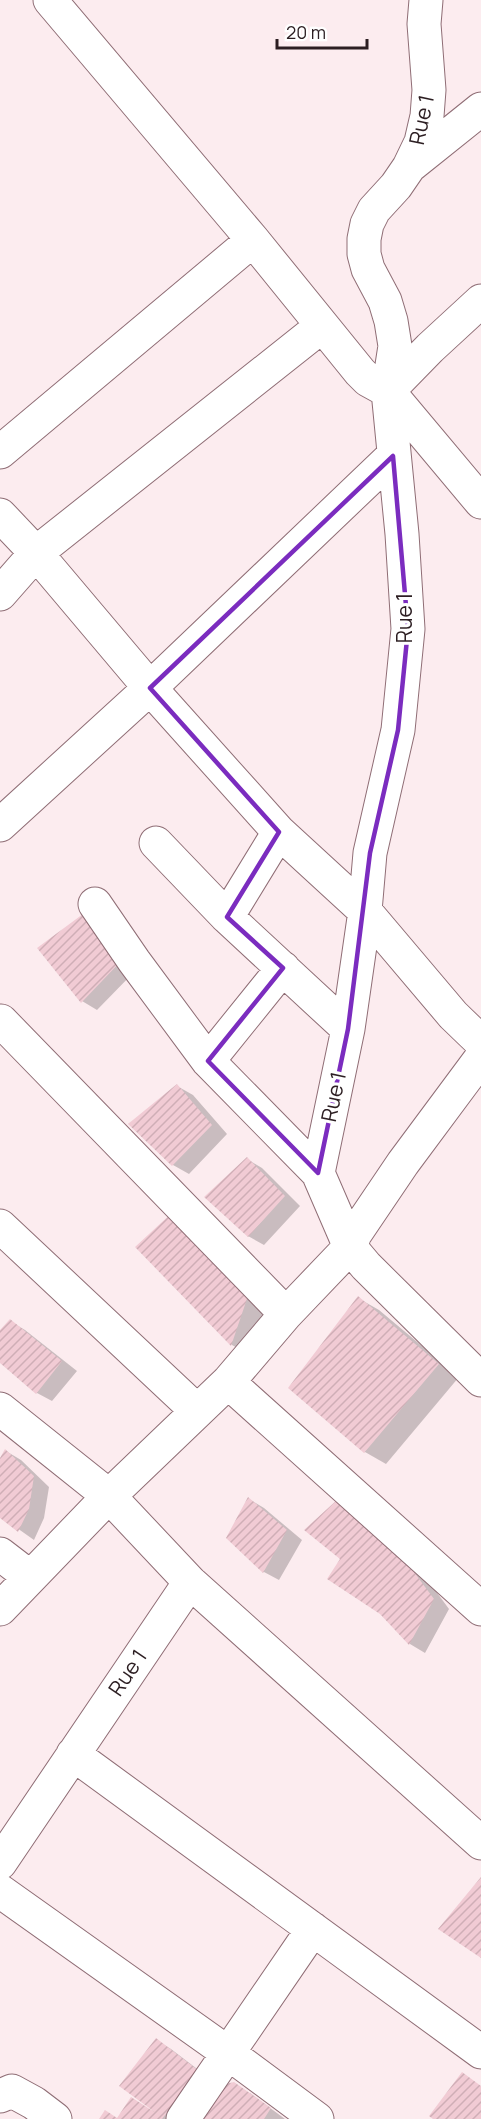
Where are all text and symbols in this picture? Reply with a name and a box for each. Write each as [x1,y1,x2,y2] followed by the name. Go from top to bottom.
[277,12,367,50] scale bar
[286,20,326,44] text: 20 m
[402,92,440,147] street label: Rue 1
[390,593,418,643] street label: Rue 1
[314,1069,352,1124] street label: Rue 1
[101,1644,153,1701] street label: Rue 1

